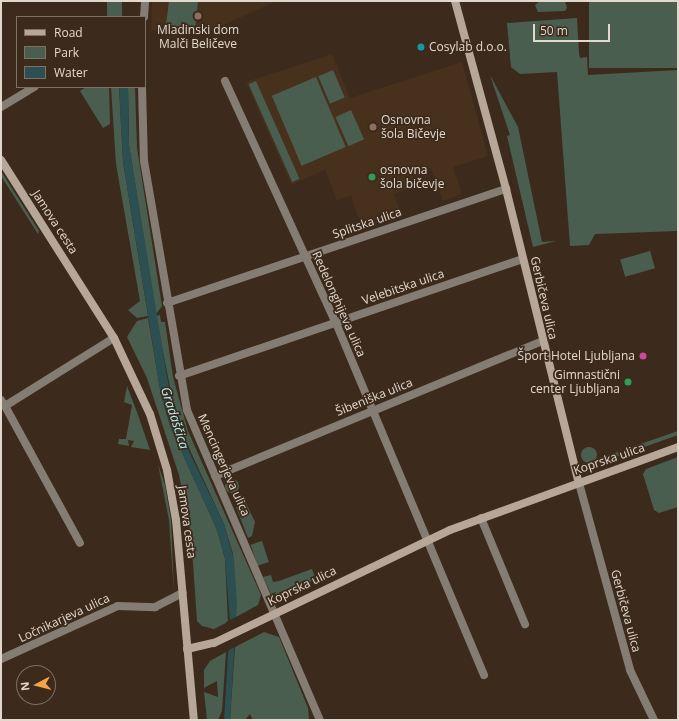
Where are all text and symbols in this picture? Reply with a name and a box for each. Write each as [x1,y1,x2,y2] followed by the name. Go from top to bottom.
[193,11,203,21] marker: Mladinski dom Malči Beličeve
[16,16,146,88] legend
[535,16,612,42] scale bar
[540,22,568,39] text: 50 m
[157,23,239,51] place label: Mladinski dom Malči Beličeve
[54,24,83,41] text: Road
[429,40,507,54] place label: Cosylab d.o.o.
[416,42,426,52] marker: Cosylab d.o.o.
[54,44,79,61] text: Park
[54,64,88,81] text: Water
[381,113,446,141] place label: Osnovna šola Bičevje
[368,122,378,132] marker: Osnovna šola Bičevje
[380,163,444,191] place label: osnovna šola bičevje
[367,172,377,182] marker: osnovna šola bičevje
[29,187,81,257] street label: Jamova cesta
[331,204,403,242] street label: Splitska ulica
[309,249,369,359] street label: Redelonghijeva ulica
[527,255,561,341] street label: Gerbičeva ulica
[360,266,446,308] street label: Velebitska ulica
[518,349,635,363] place label: Šport Hotel Ljubljana
[638,351,648,361] marker: Šport Hotel Ljubljana
[530,368,620,396] place label: Gimnastični center Ljubljana
[333,375,415,419] street label: Šibeniška ulica
[623,377,633,387] marker: Gimnastični center Ljubljana
[158,385,192,451] water label: Gradaščica
[195,412,253,518] street label: Mencingerjeva ulica
[571,440,647,478] street label: Koprska ulica
[175,485,199,559] street label: Jamova cesta
[265,563,339,609] street label: Koprska ulica
[608,568,644,654] street label: Gerbičeva ulica
[16,591,112,645] street label: Ločnikarjeva ulica
[16,665,56,705] north arrow
[17,681,33,692] text: N

